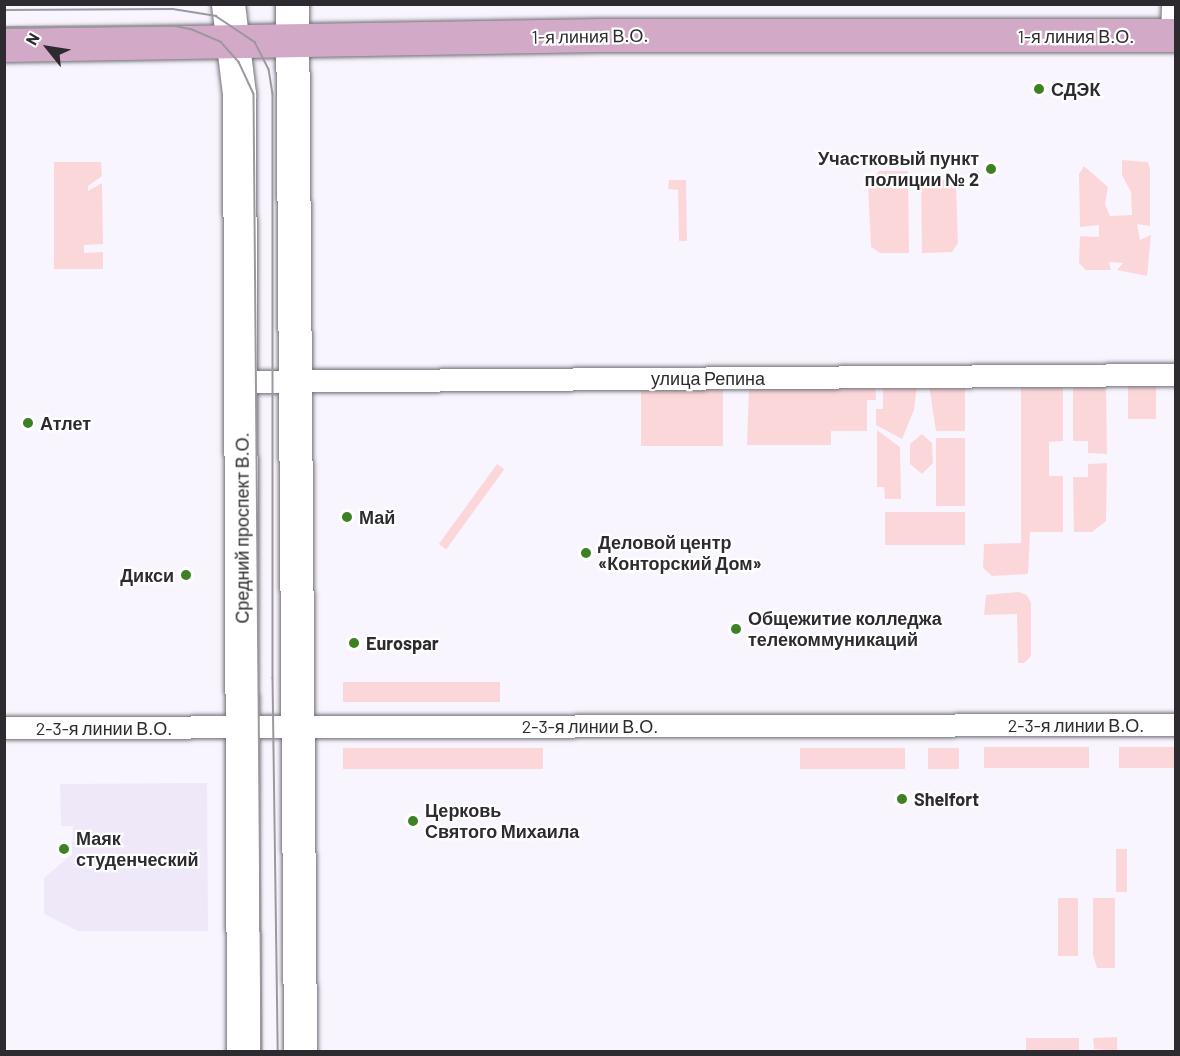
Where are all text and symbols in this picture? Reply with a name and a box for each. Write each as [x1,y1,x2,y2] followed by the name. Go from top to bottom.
[18,18,78,78] north arrow
[529,24,651,48] street label: 1-я линия В.О.
[1015,25,1137,47] street label: 1-я линия В.О.
[21,29,43,48] text: N
[1051,78,1101,100] place label: СДЭК
[1032,82,1046,96] marker: СДЭК
[811,148,979,190] place label: Участковый пункт полиции № 2
[984,162,998,176] marker: Участковый пункт полиции № 2
[648,367,768,389] street label: улица Репина
[40,412,92,434] place label: Атлет
[21,416,35,430] marker: Атлет
[231,427,253,629] street label: Средний проспект В.О.
[359,506,397,528] place label: Май
[340,510,354,524] marker: Май
[598,532,770,574] place label: Деловой центр «Конторский Дом»
[579,546,593,560] marker: Деловой центр «Конторский Дом»
[117,564,174,586] place label: Дикси
[179,568,193,582] marker: Дикси
[748,608,955,650] place label: Общежитие колледжа телекоммуникаций
[729,622,743,636] marker: Общежитие колледжа телекоммуникаций
[366,632,439,654] place label: Eurospar
[347,636,361,650] marker: Eurospar
[1005,714,1147,736] street label: 2-3-я линии В.О.
[519,715,661,737] street label: 2-3-я линии В.О.
[33,717,175,739] street label: 2-3-я линии В.О.
[914,788,979,810] place label: Shelfort
[895,792,909,806] marker: Shelfort
[425,800,583,842] place label: Церковь Святого Михаила
[406,814,420,828] marker: Церковь Святого Михаила
[76,828,204,870] place label: Маяк студенческий
[57,842,71,856] marker: Маяк студенческий

